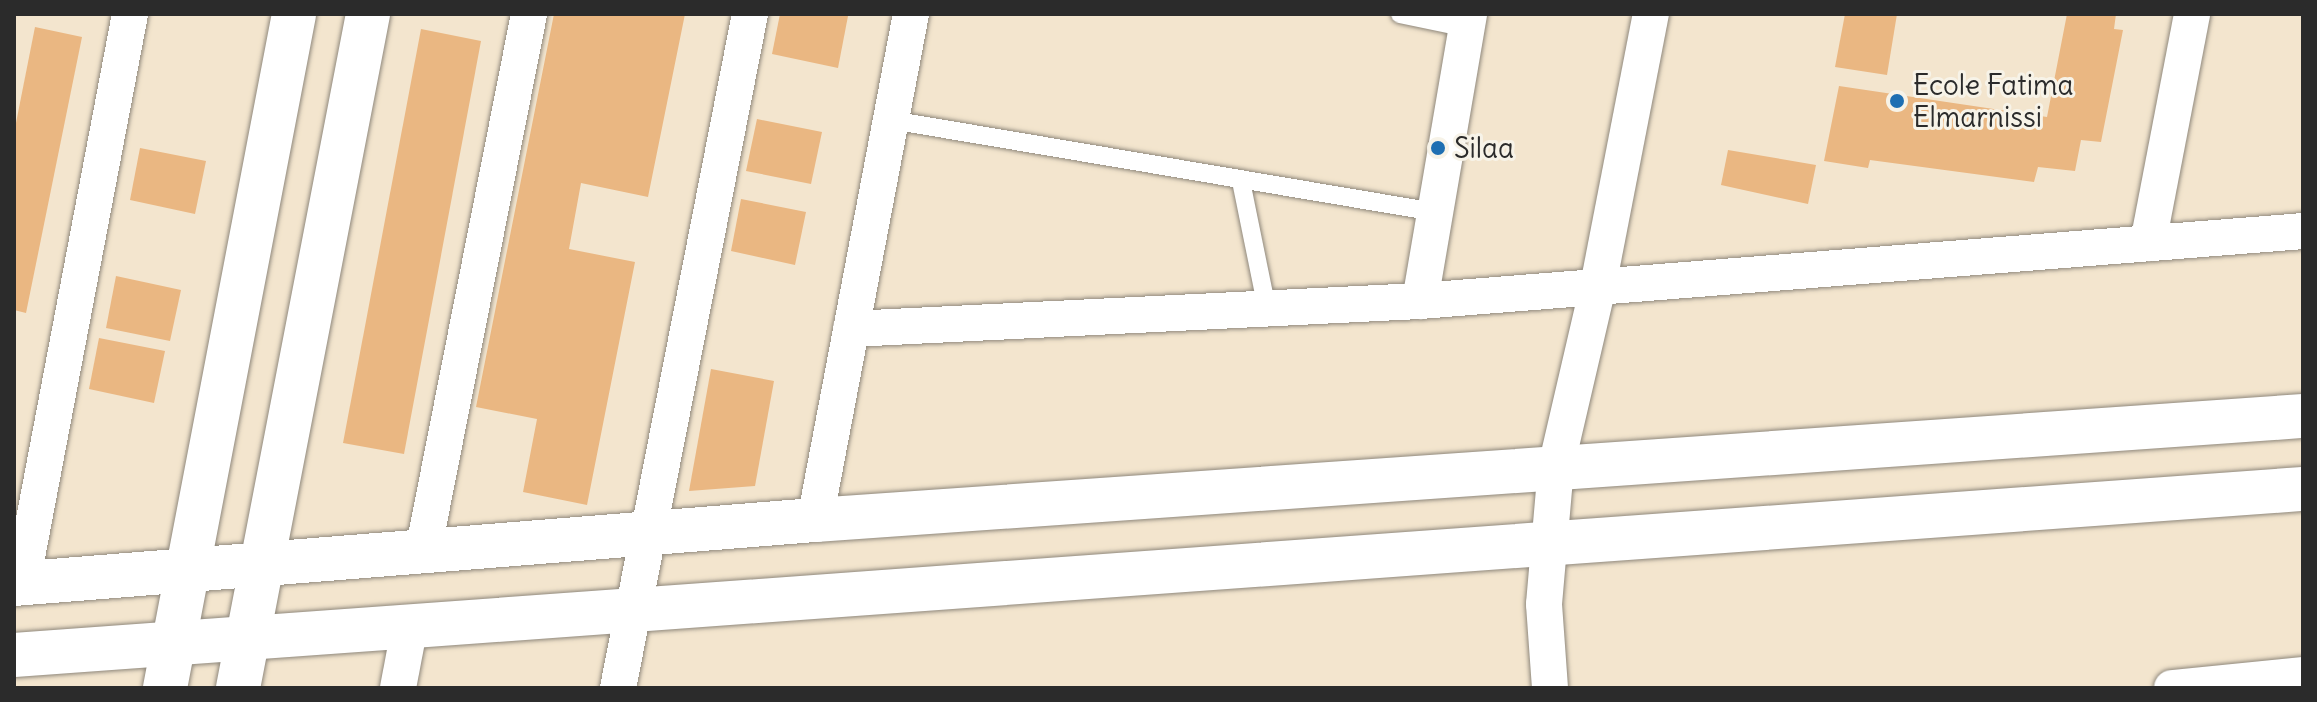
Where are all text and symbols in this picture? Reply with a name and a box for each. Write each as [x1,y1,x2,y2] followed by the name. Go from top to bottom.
[1913,68,2073,134] place label: Ecole Fatima Elmarnissi
[1888,92,1906,110] marker: Ecole Fatima Elmarnissi
[1454,131,1514,165] place label: Silaa
[1429,139,1447,157] marker: Silaa

